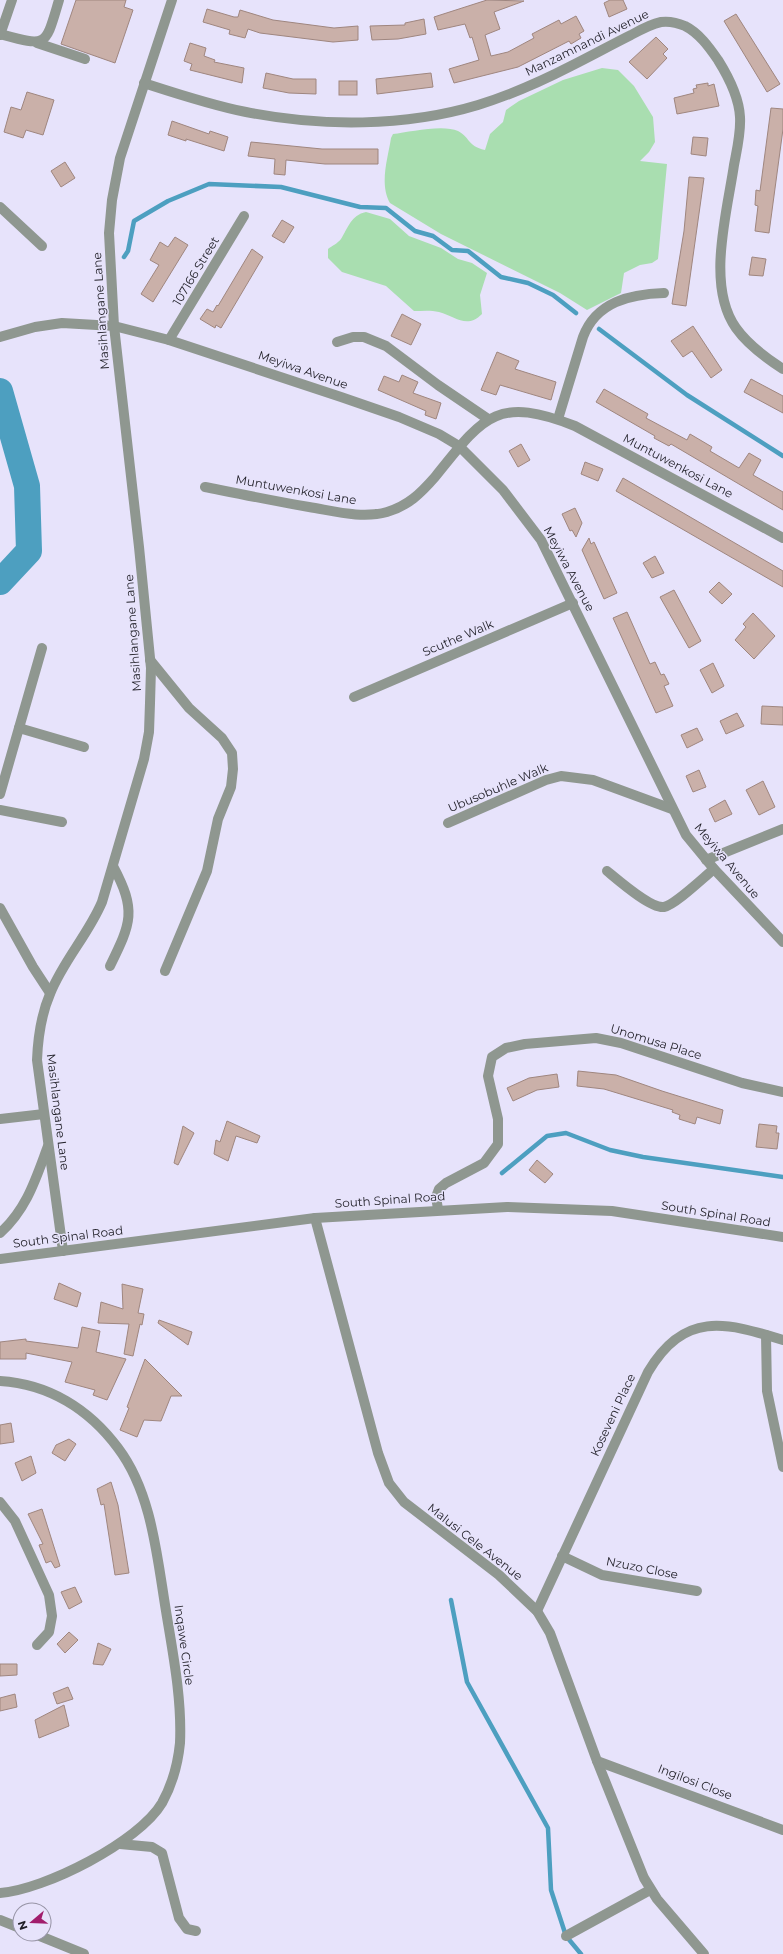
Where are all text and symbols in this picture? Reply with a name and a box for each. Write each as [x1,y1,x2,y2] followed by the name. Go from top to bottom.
[523,6,651,79] street label: Manzamnandi Avenue
[169,233,222,308] street label: 107166 Street
[89,252,112,370] street label: Masihlangane Lane
[256,347,350,392] street label: Meyiwa Avenue
[621,430,736,501] street label: Muntuwenkosi Lane
[234,471,358,508] street label: Muntuwenkosi Lane
[541,524,598,614] street label: Meyiwa Avenue
[121,574,144,692] street label: Masihlangane Lane
[420,616,496,659] street label: Scuthe Walk
[446,759,551,815] street label: Ubusobuhle Walk
[691,820,763,902] street label: Meyiwa Avenue
[609,1020,704,1063] street label: Unomusa Place
[44,1053,73,1171] street label: Masihlangane Lane
[334,1188,446,1211] street label: South Spinal Road
[660,1197,772,1230] street label: South Spinal Road
[12,1222,124,1251] street label: South Spinal Road
[587,1371,638,1459] street label: Koseveni Place
[425,1500,526,1583] street label: Malusi Cele Avenue
[605,1553,679,1582] street label: Nzuzo Close
[171,1604,198,1686] street label: Inqawe Circle
[656,1760,735,1803] street label: Ingilosi Close
[12,1902,52,1942] north arrow
[14,1919,31,1932] text: N

